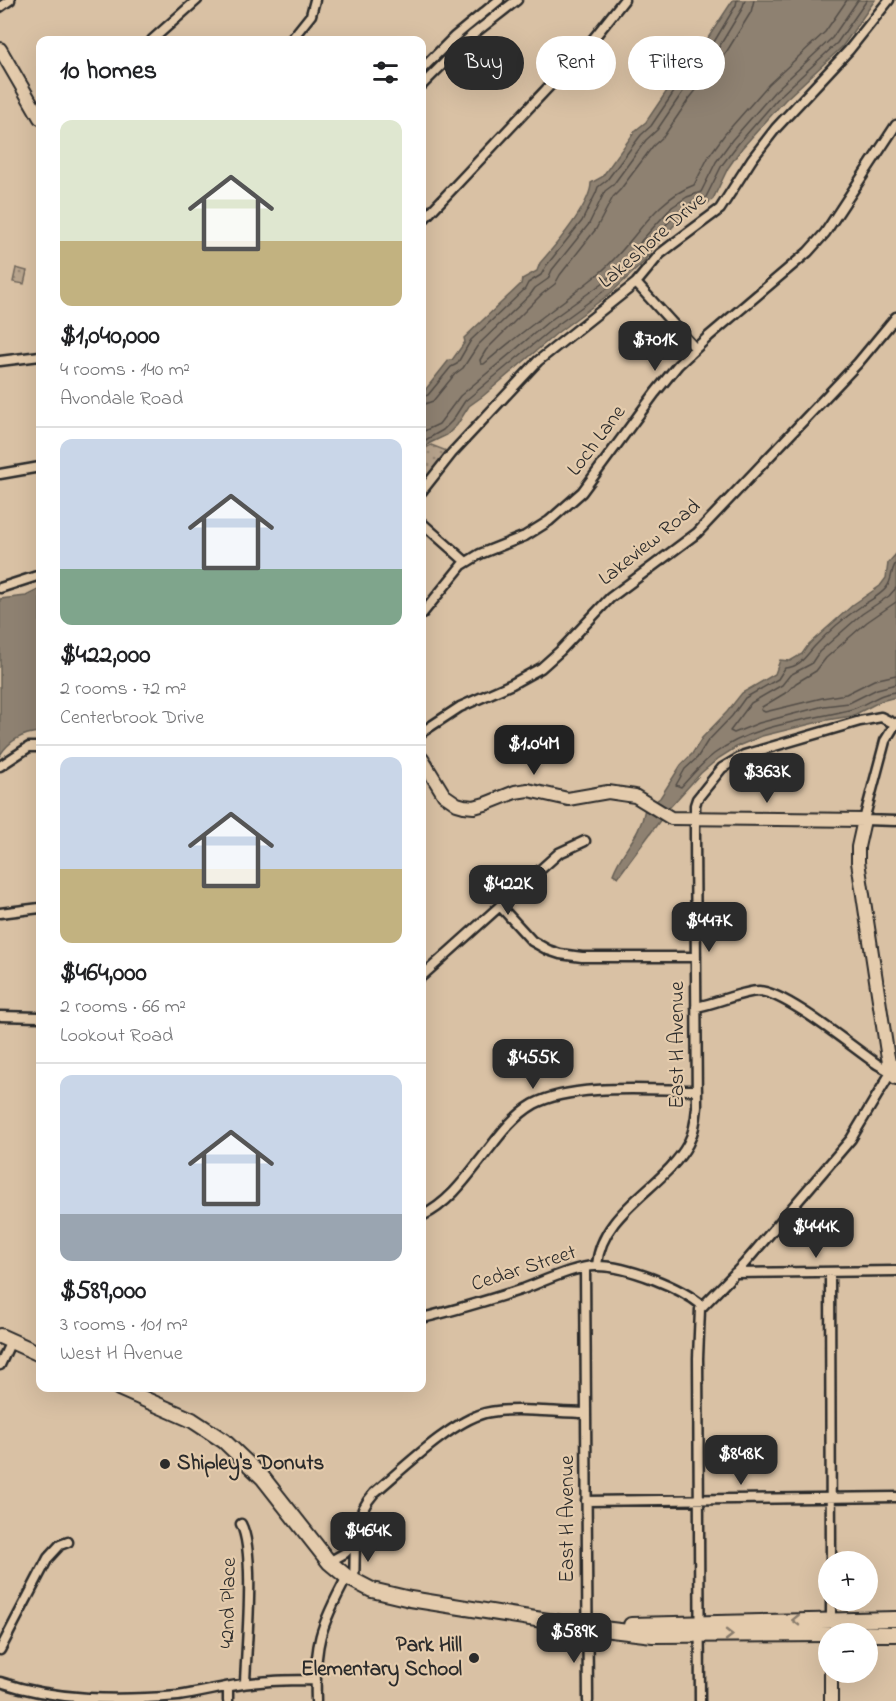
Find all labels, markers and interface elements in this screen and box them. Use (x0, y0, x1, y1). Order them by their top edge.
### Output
chip: Buy (444, 36, 524, 90)
chip: Rent (536, 36, 616, 90)
chip: Filters (628, 36, 725, 90)
text: 10 homes (60, 53, 157, 91)
icon: filters (369, 56, 402, 89)
icon: home (177, 159, 285, 267)
street label: Lakeshore Drive (592, 185, 714, 296)
text: $1,040,000 (60, 318, 160, 356)
pin: $701K (613, 321, 697, 372)
text: $701K (632, 326, 678, 355)
text: 4 rooms · 140 m² (60, 356, 190, 385)
text: Avondale Road (60, 385, 183, 414)
street label: Loch Lane (560, 399, 634, 483)
icon: home (177, 478, 285, 586)
street label: Lakeview Road (592, 492, 708, 594)
text: $422,000 (60, 637, 150, 675)
text: 2 rooms · 72 m² (60, 675, 187, 704)
text: Centerbrook Drive (60, 704, 204, 733)
pin: $1.04M (485, 725, 583, 776)
text: $1.04M (508, 730, 560, 759)
pin: $363K (725, 753, 809, 804)
text: $363K (743, 758, 791, 787)
icon: home (177, 796, 285, 904)
pin: $422K (466, 865, 550, 916)
text: $422K (483, 870, 533, 899)
pin: $447K (667, 902, 751, 953)
text: $447K (686, 907, 732, 936)
text: $464,000 (60, 955, 147, 993)
street label: East H Avenue (663, 981, 693, 1109)
text: 2 rooms · 66 m² (60, 993, 186, 1022)
text: Lookout Road (60, 1022, 173, 1051)
pin: $455K (491, 1039, 575, 1090)
text: $455K (507, 1044, 559, 1073)
icon: home (177, 1114, 285, 1222)
pin: $444K (774, 1208, 858, 1259)
text: $444K (793, 1213, 839, 1242)
street label: Cedar Street (468, 1238, 580, 1300)
text: $589,000 (60, 1273, 146, 1311)
text: 3 rooms · 101 m² (60, 1311, 188, 1340)
text: West H Avenue (60, 1340, 183, 1369)
pin: $848K (699, 1435, 783, 1486)
text: $848K (718, 1440, 764, 1469)
place label: Shipley's Donuts (177, 1449, 324, 1481)
street label: East H Avenue (553, 1455, 583, 1583)
marker: Shipley's Donuts (158, 1457, 172, 1471)
pin: $464K (326, 1512, 410, 1563)
text: $464K (344, 1517, 392, 1546)
map controls (818, 1551, 878, 1683)
button: + (818, 1551, 878, 1611)
street label: 42nd Place (213, 1557, 245, 1649)
pin: $589K (532, 1613, 616, 1664)
one-way arrow (791, 1614, 800, 1626)
text: $589K (551, 1618, 597, 1647)
button: − (818, 1623, 878, 1683)
one-way arrow (724, 1629, 733, 1641)
place label: Park Hill Elementary School (301, 1631, 462, 1687)
marker: Park Hill Elementary School (467, 1651, 481, 1665)

